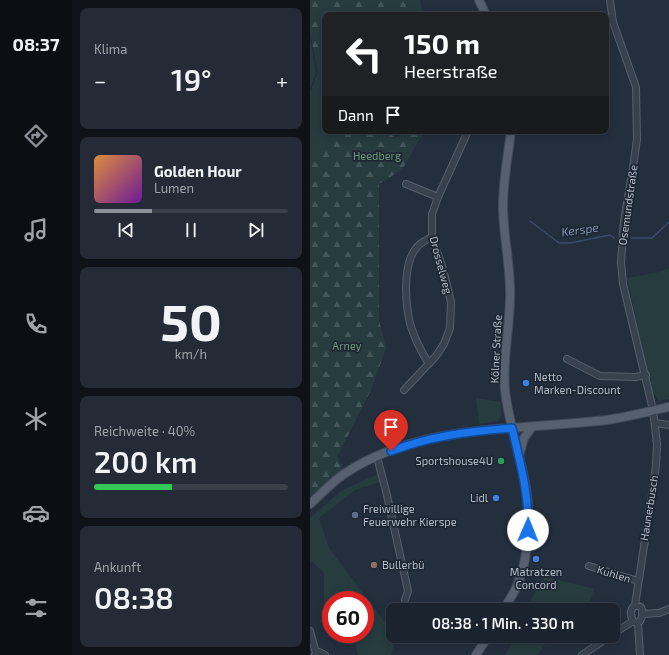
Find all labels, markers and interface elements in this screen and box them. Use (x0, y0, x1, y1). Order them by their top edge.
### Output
text: 150 m (404, 26, 480, 60)
icon: left (338, 28, 390, 80)
text: 08:37 (13, 33, 59, 55)
text: Klima (94, 41, 127, 57)
text: Heerstraße (404, 60, 498, 82)
text: 19° (171, 61, 212, 97)
text: − (94, 67, 107, 93)
text: + (276, 67, 288, 93)
icon: arrive (382, 104, 404, 126)
text: Dann (338, 106, 374, 124)
icon: directions (22, 122, 50, 150)
park label: Heedberg (353, 149, 401, 162)
text: Golden Hour (154, 162, 242, 180)
street label: Osemundstraße (615, 164, 640, 246)
text: Lumen (154, 180, 194, 196)
icon: music (22, 216, 50, 244)
icon: previous (115, 219, 137, 241)
icon: pause (180, 219, 202, 241)
icon: next (245, 219, 267, 241)
water label: Kerspe (560, 219, 600, 239)
street label: Drosselweg (428, 235, 455, 295)
text: 50 (160, 289, 222, 351)
icon: phone (22, 310, 50, 338)
street label: Kölner Straße (487, 314, 504, 384)
park label: Arney (332, 339, 362, 352)
text: km/h (175, 346, 207, 362)
place label: Netto Marken-Discount (534, 370, 621, 396)
marker: Netto Marken-Discount (521, 378, 531, 388)
icon: climate (22, 405, 50, 433)
pin (374, 410, 408, 451)
icon: arrive (380, 416, 402, 438)
text: Reichweite · 40% (94, 423, 195, 439)
text: 200 km (94, 443, 197, 479)
place label: Sportshouse4U (416, 454, 493, 467)
marker: Sportshouse4U (496, 456, 506, 466)
street label: Haunerbusch (637, 474, 660, 542)
place label: Lidl (470, 491, 489, 504)
marker: Lidl (491, 493, 501, 503)
icon: car (22, 499, 50, 527)
place label: Freiwillige Feuerwehr Kierspe (363, 502, 457, 528)
position arrow (507, 509, 549, 551)
marker: Freiwillige Feuerwehr Kierspe (350, 510, 360, 520)
marker: Matratzen Concord (531, 554, 541, 564)
place label: Bullerbü (382, 558, 424, 571)
text: Ankunft (94, 559, 141, 575)
marker: Bullerbü (369, 560, 379, 570)
street label: Kuhlen (596, 562, 633, 585)
place label: Matratzen Concord (510, 565, 562, 591)
text: 08:38 (94, 579, 174, 615)
speed limit sign: 60 (322, 591, 374, 643)
icon: filters (22, 594, 50, 622)
text: 08:38 · 1 Min. · 330 m (432, 614, 574, 632)

